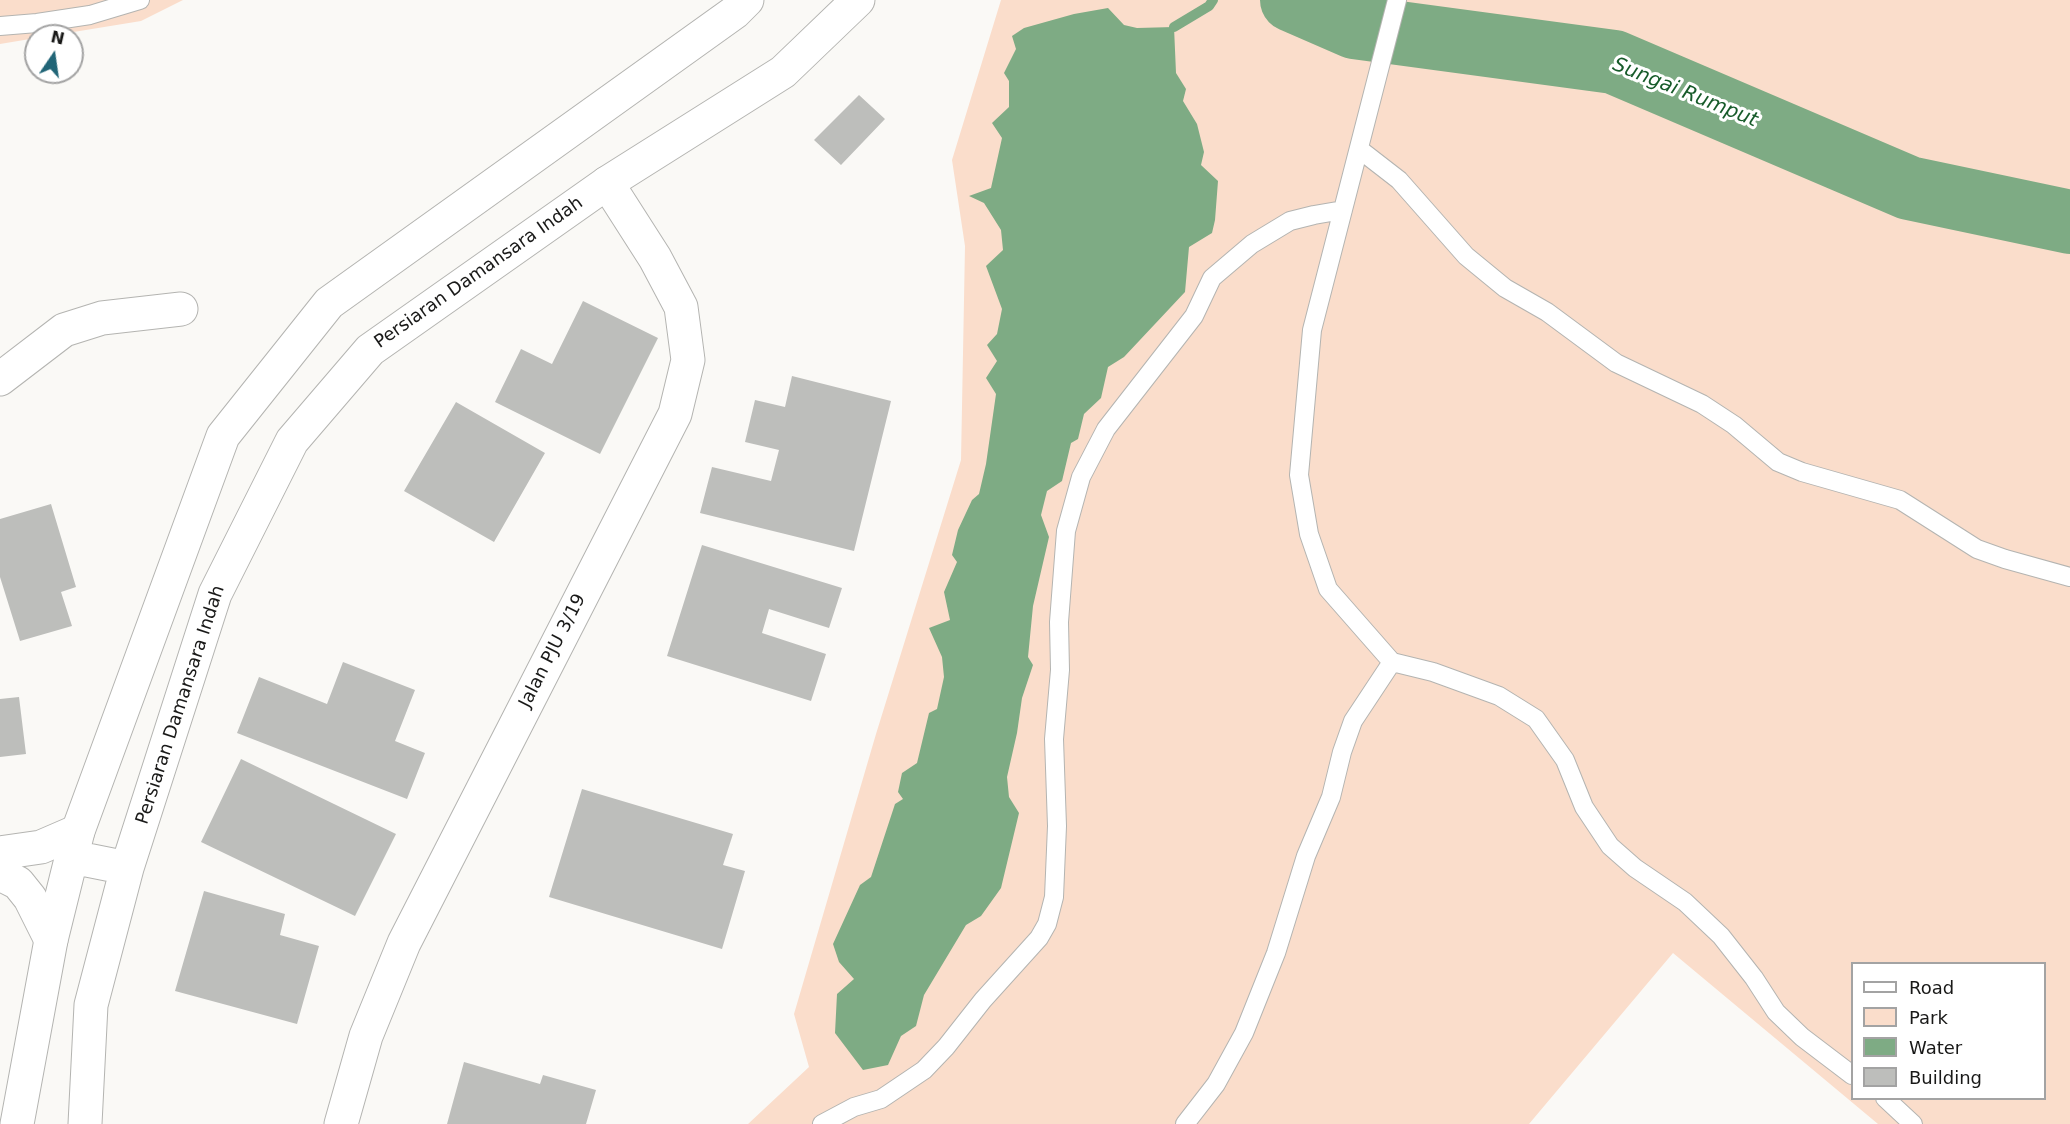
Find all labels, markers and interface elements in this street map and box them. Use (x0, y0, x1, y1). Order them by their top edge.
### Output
north arrow (24, 24, 84, 84)
text: N (49, 27, 66, 49)
water label: Sungai Rumput (1609, 53, 1761, 133)
street label: Persiaran Damansara Indah (371, 193, 587, 353)
street label: Persiaran Damansara Indah (132, 583, 230, 827)
street label: Jalan PJU 3/19 (515, 590, 591, 712)
legend (1851, 962, 2046, 1100)
text: Road (1909, 977, 1954, 998)
text: Park (1909, 1007, 1948, 1028)
text: Water (1909, 1037, 1962, 1058)
text: Building (1909, 1067, 1982, 1088)

